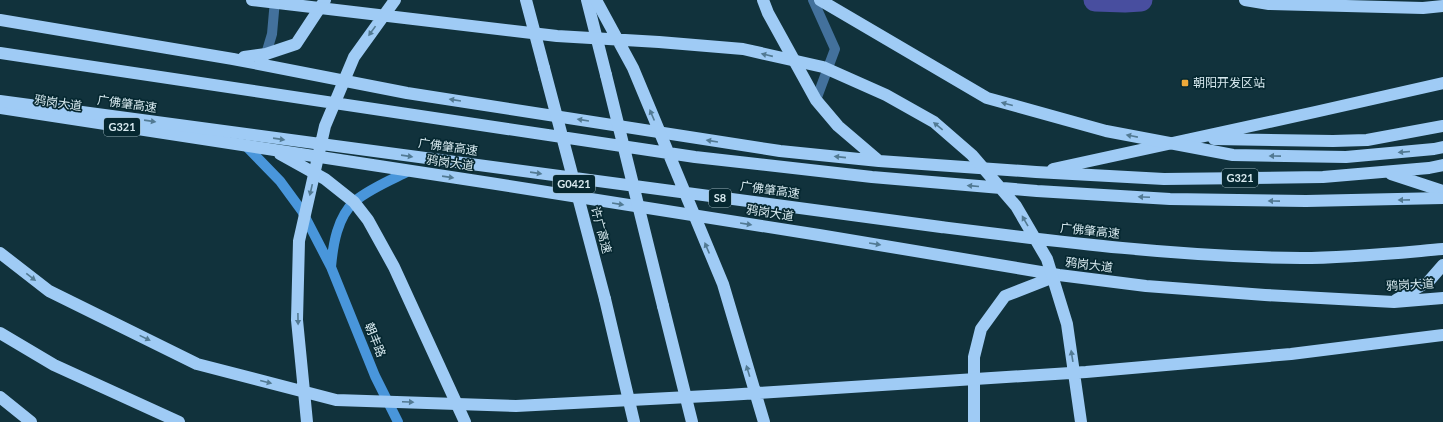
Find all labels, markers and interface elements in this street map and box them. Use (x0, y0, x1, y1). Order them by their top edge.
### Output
one-way arrow (368, 26, 376, 37)
one-way arrow (761, 51, 773, 57)
place label: 朝阳开发区站 (1193, 75, 1265, 90)
marker: 朝阳开发区站 (1180, 78, 1190, 88)
street label: 鸦岗大道 (33, 92, 83, 113)
street label: 广佛肇高速 (96, 92, 158, 115)
one-way arrow (449, 97, 461, 103)
one-way arrow (1000, 101, 1012, 107)
one-way arrow (649, 109, 656, 121)
one-way arrow (577, 117, 589, 123)
road number: G321 (104, 118, 140, 136)
one-way arrow (144, 118, 156, 124)
one-way arrow (932, 121, 943, 130)
one-way arrow (1126, 133, 1139, 139)
one-way arrow (272, 135, 285, 142)
street label: 广佛肇高速 (417, 135, 479, 158)
one-way arrow (706, 138, 718, 144)
one-way arrow (1398, 148, 1410, 155)
street label: 鸦岗大道 (425, 152, 475, 173)
one-way arrow (401, 153, 413, 159)
one-way arrow (1268, 153, 1281, 159)
one-way arrow (834, 154, 846, 161)
road number: G321 (1222, 169, 1258, 187)
one-way arrow (530, 170, 542, 176)
one-way arrow (442, 174, 454, 180)
road number: G0421 (553, 175, 595, 193)
street label: 广佛肇高速 (739, 178, 801, 201)
one-way arrow (967, 182, 979, 189)
one-way arrow (307, 184, 313, 196)
road number: S8 (709, 189, 731, 207)
one-way arrow (1138, 194, 1150, 201)
one-way arrow (1398, 196, 1410, 203)
one-way arrow (1267, 198, 1280, 204)
one-way arrow (612, 201, 624, 207)
street label: 鸦岗大道 (745, 201, 795, 224)
street label: 许广高速 (588, 205, 615, 255)
one-way arrow (1021, 215, 1028, 227)
street label: 广佛肇高速 (1059, 220, 1121, 241)
one-way arrow (740, 221, 752, 227)
one-way arrow (704, 242, 711, 254)
one-way arrow (869, 242, 881, 248)
street label: 鸦岗大道 (1064, 254, 1114, 275)
one-way arrow (25, 272, 36, 281)
street label: 鸦岗大道 (1386, 276, 1434, 293)
one-way arrow (295, 313, 301, 326)
street label: 朝丰路 (362, 320, 389, 359)
one-way arrow (139, 335, 150, 342)
one-way arrow (1069, 350, 1075, 362)
one-way arrow (745, 365, 751, 377)
one-way arrow (261, 379, 273, 385)
one-way arrow (402, 399, 415, 405)

